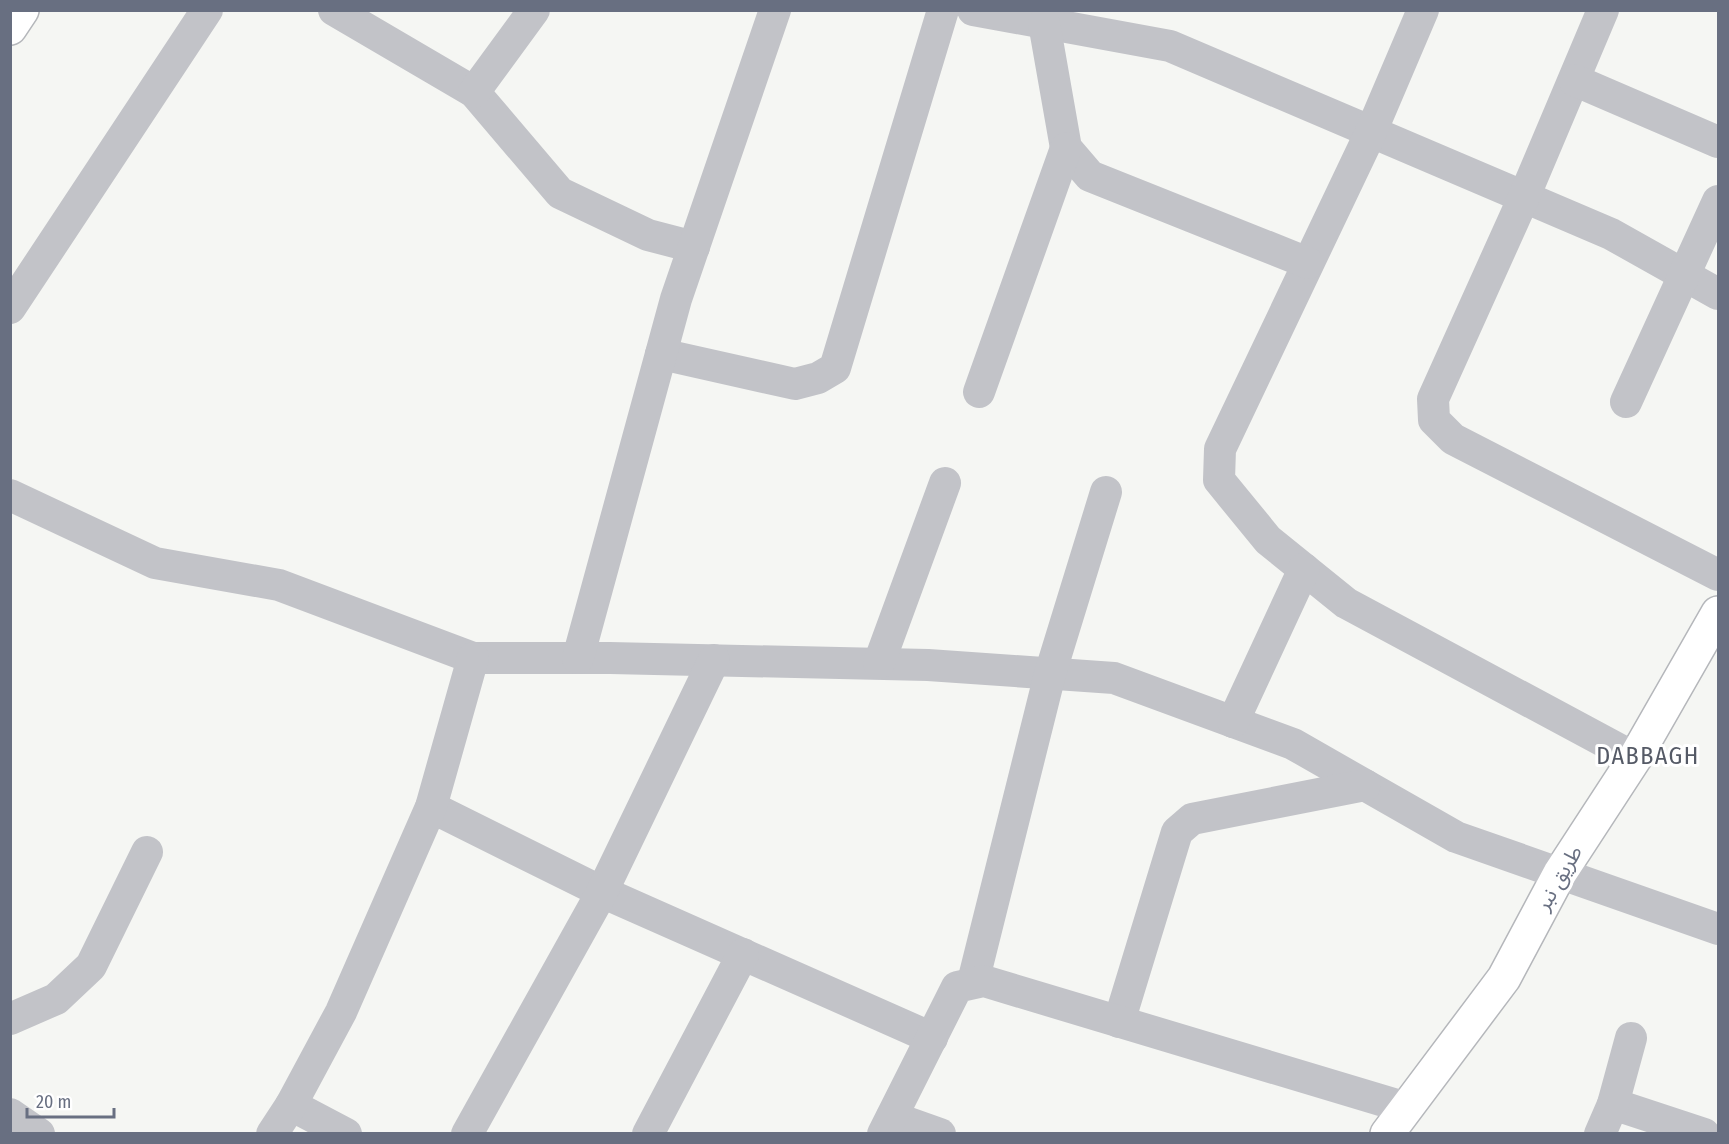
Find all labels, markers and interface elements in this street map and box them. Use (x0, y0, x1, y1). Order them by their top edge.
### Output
district label: DABBAGH (1596, 742, 1700, 770)
street label: طريق نبر (1529, 841, 1588, 916)
scale bar (27, 1081, 114, 1119)
text: 20 m (36, 1091, 71, 1113)

